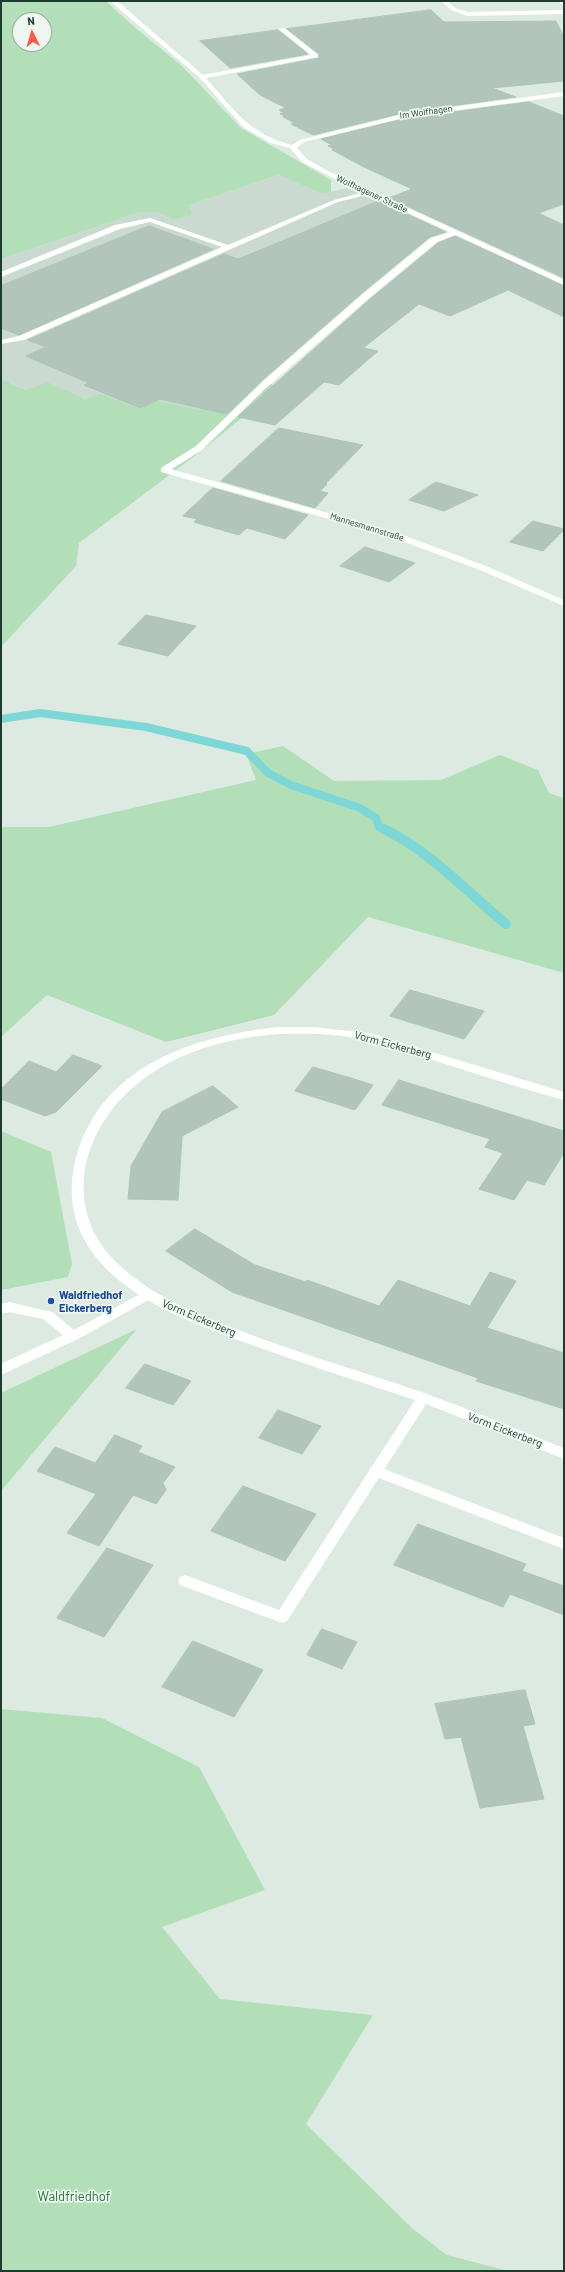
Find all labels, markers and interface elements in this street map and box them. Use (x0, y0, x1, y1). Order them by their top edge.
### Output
north arrow (12, 12, 52, 52)
text: N (27, 14, 35, 27)
street label: Im Wolfhagen (399, 103, 453, 121)
street label: Wolfhagener Straße (335, 173, 409, 215)
street label: Mannesmannstraße (329, 511, 405, 543)
street label: Vorm Eickerberg (353, 1028, 433, 1062)
place label: Waldfriedhof Eickerberg (59, 1288, 122, 1314)
marker: Waldfriedhof Eickerberg (46, 1296, 56, 1306)
street label: Vorm Eickerberg (160, 1296, 238, 1340)
street label: Vorm Eickerberg (466, 1410, 544, 1450)
park label: Waldfriedhof (38, 2189, 110, 2205)

